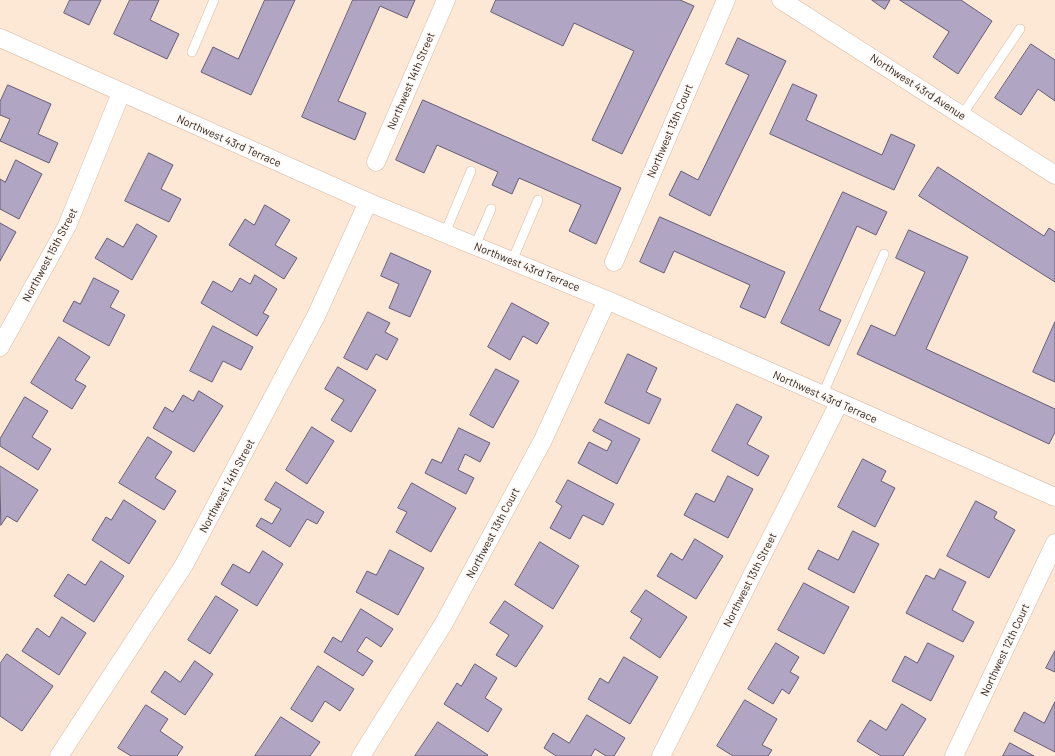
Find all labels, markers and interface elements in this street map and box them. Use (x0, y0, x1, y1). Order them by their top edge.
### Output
street label: Northwest 14th Street (385, 30, 437, 132)
street label: Northwest 43rd Avenue (868, 51, 968, 123)
street label: Northwest 13th Court (644, 82, 696, 180)
street label: Northwest 43rd Terrace (175, 112, 283, 170)
street label: Northwest 15th Street (20, 206, 80, 304)
street label: Northwest 43rd Terrace (472, 240, 582, 294)
street label: Northwest 43rd Terrace (771, 368, 879, 426)
street label: Northwest 14th Street (197, 437, 257, 535)
street label: Northwest 13th Court (464, 485, 522, 581)
street label: Northwest 13th Street (720, 531, 780, 629)
street label: Northwest 12th Court (978, 601, 1032, 699)

